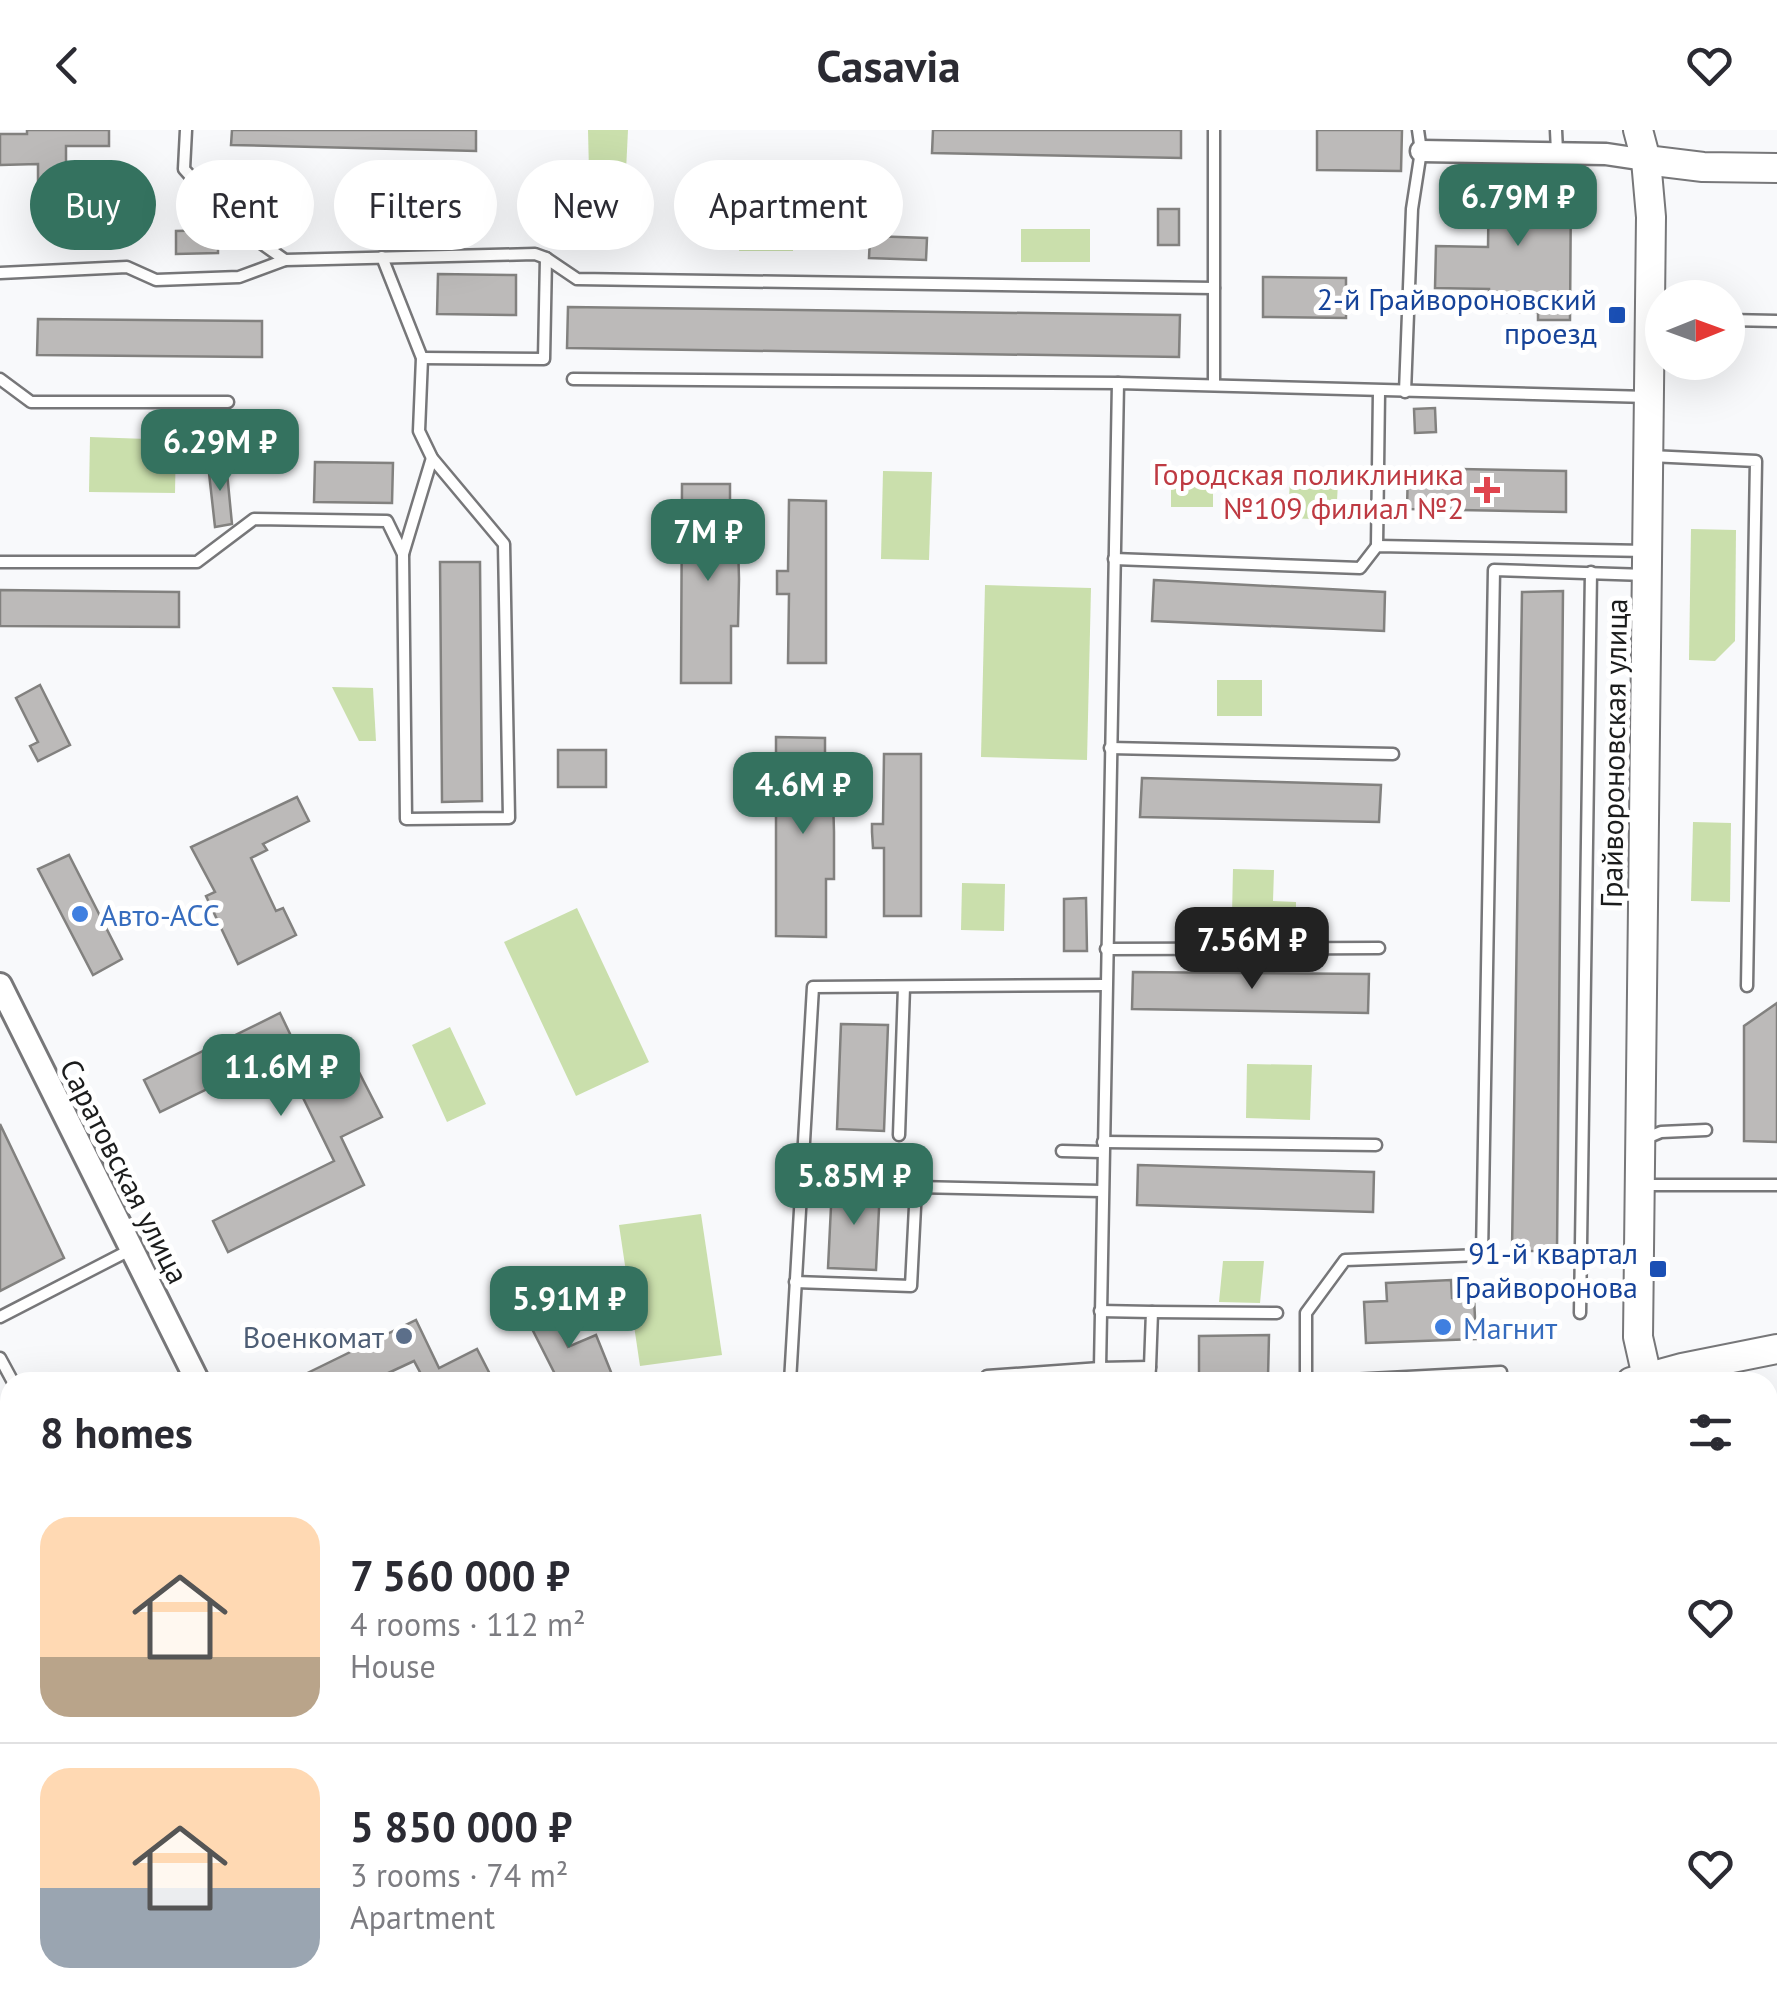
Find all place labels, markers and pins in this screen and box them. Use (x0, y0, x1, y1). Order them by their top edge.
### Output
pin: 6.79M ₽ (1426, 164, 1610, 249)
place label: 2-й Грайвороновский проезд (1317, 279, 1597, 352)
marker: 2-й Грайвороновский проезд (1606, 304, 1628, 326)
pin: 6.29M ₽ (128, 409, 312, 494)
place label: Городская поликлиника №109 филиал №2 (1153, 454, 1464, 527)
marker: Городская поликлиника №109 филиал №2 (1474, 477, 1500, 503)
pin: 7M ₽ (649, 499, 767, 584)
pin: 4.6M ₽ (722, 752, 884, 837)
place label: Авто-АСС (100, 895, 220, 934)
marker: Авто-АСС (69, 903, 91, 925)
pin: 7.56M ₽ (1160, 907, 1344, 992)
pin: 11.6M ₽ (189, 1034, 373, 1119)
pin: 5.85M ₽ (762, 1143, 946, 1228)
place label: 91-й квартал Грайворонова (1455, 1233, 1638, 1306)
marker: 91-й квартал Грайворонова (1647, 1258, 1669, 1280)
pin: 5.91M ₽ (477, 1266, 661, 1351)
place label: Магнит (1463, 1308, 1557, 1347)
marker: Магнит (1432, 1316, 1454, 1338)
place label: Военкомат (243, 1317, 384, 1356)
marker: Военкомат (393, 1325, 415, 1347)

